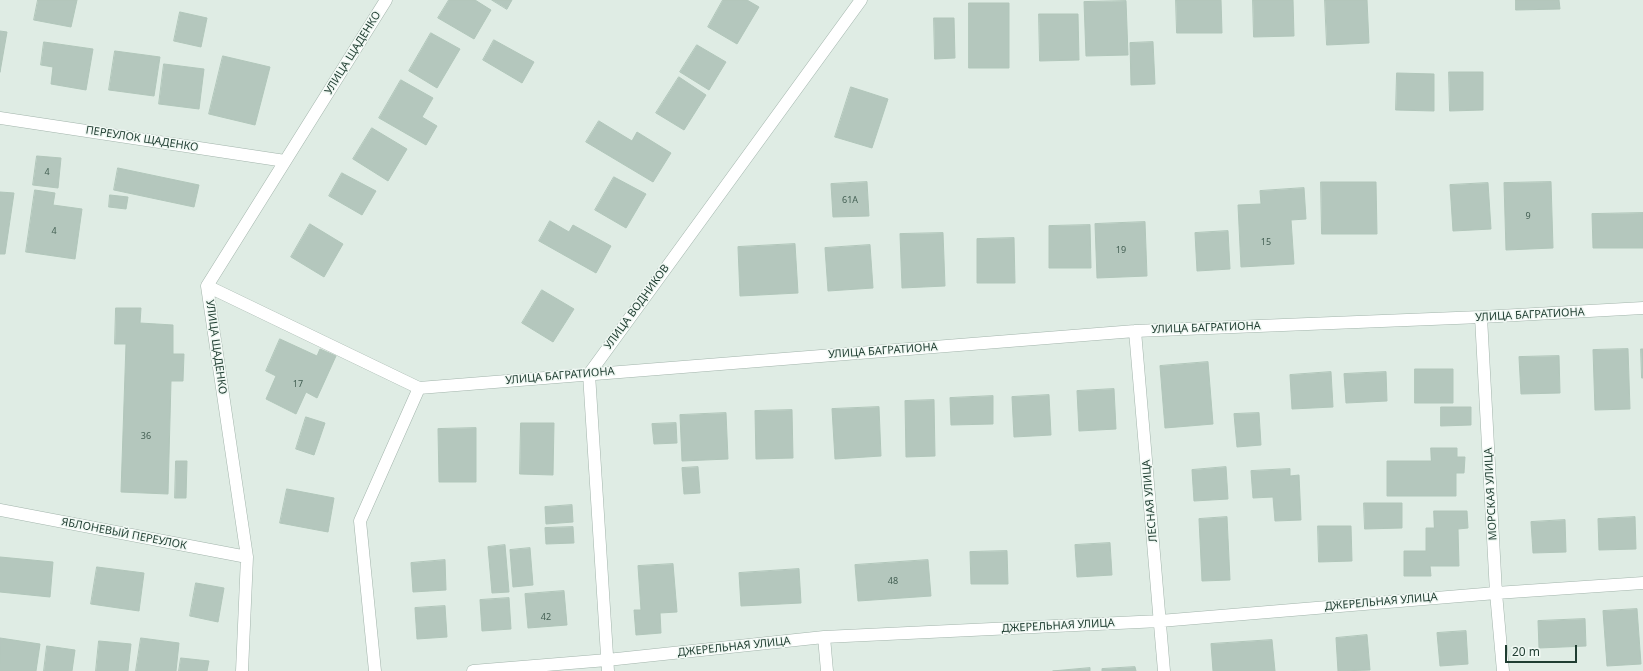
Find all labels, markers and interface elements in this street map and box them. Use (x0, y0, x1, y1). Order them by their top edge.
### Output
street label: УЛИЦА ЩАДЕНКО (322, 9, 384, 97)
street label: ПЕРЕУЛОК ЩАДЕНКО (85, 124, 199, 154)
house number: 4 (44, 167, 50, 177)
house number: 61А (842, 195, 858, 205)
house number: 9 (1525, 211, 1531, 221)
house number: 4 (51, 226, 57, 236)
house number: 15 (1261, 237, 1271, 247)
house number: 19 (1116, 245, 1126, 255)
street label: УЛИЦА ВОДНИКОВ (602, 262, 672, 352)
street label: УЛИЦА ЩАДЕНКО (203, 299, 229, 395)
street label: УЛИЦА БАГРАТИОНА (1475, 306, 1585, 324)
street label: УЛИЦА БАГРАТИОНА (1151, 319, 1261, 337)
street label: УЛИЦА БАГРАТИОНА (828, 341, 938, 361)
street label: УЛИЦА БАГРАТИОНА (505, 365, 615, 387)
house number: 17 (293, 379, 303, 389)
house number: 36 (141, 431, 151, 441)
street label: МОРСКАЯ УЛИЦА (1482, 447, 1500, 541)
street label: ЛЕСНАЯ УЛИЦА (1140, 459, 1160, 543)
street label: ЯБЛОНЕВЫЙ ПЕРЕУЛОК (60, 515, 188, 553)
house number: 48 (888, 576, 898, 586)
street label: ДЖЕРЕЛЬНАЯ УЛИЦА (1324, 590, 1438, 614)
house number: 42 (541, 612, 551, 622)
street label: ДЖЕРЕЛЬНАЯ УЛИЦА (1001, 616, 1115, 636)
street label: ДЖЕРЕЛЬНАЯ УЛИЦА (677, 635, 791, 659)
scale bar (1507, 637, 1579, 663)
text: 20 m (1512, 643, 1540, 660)

